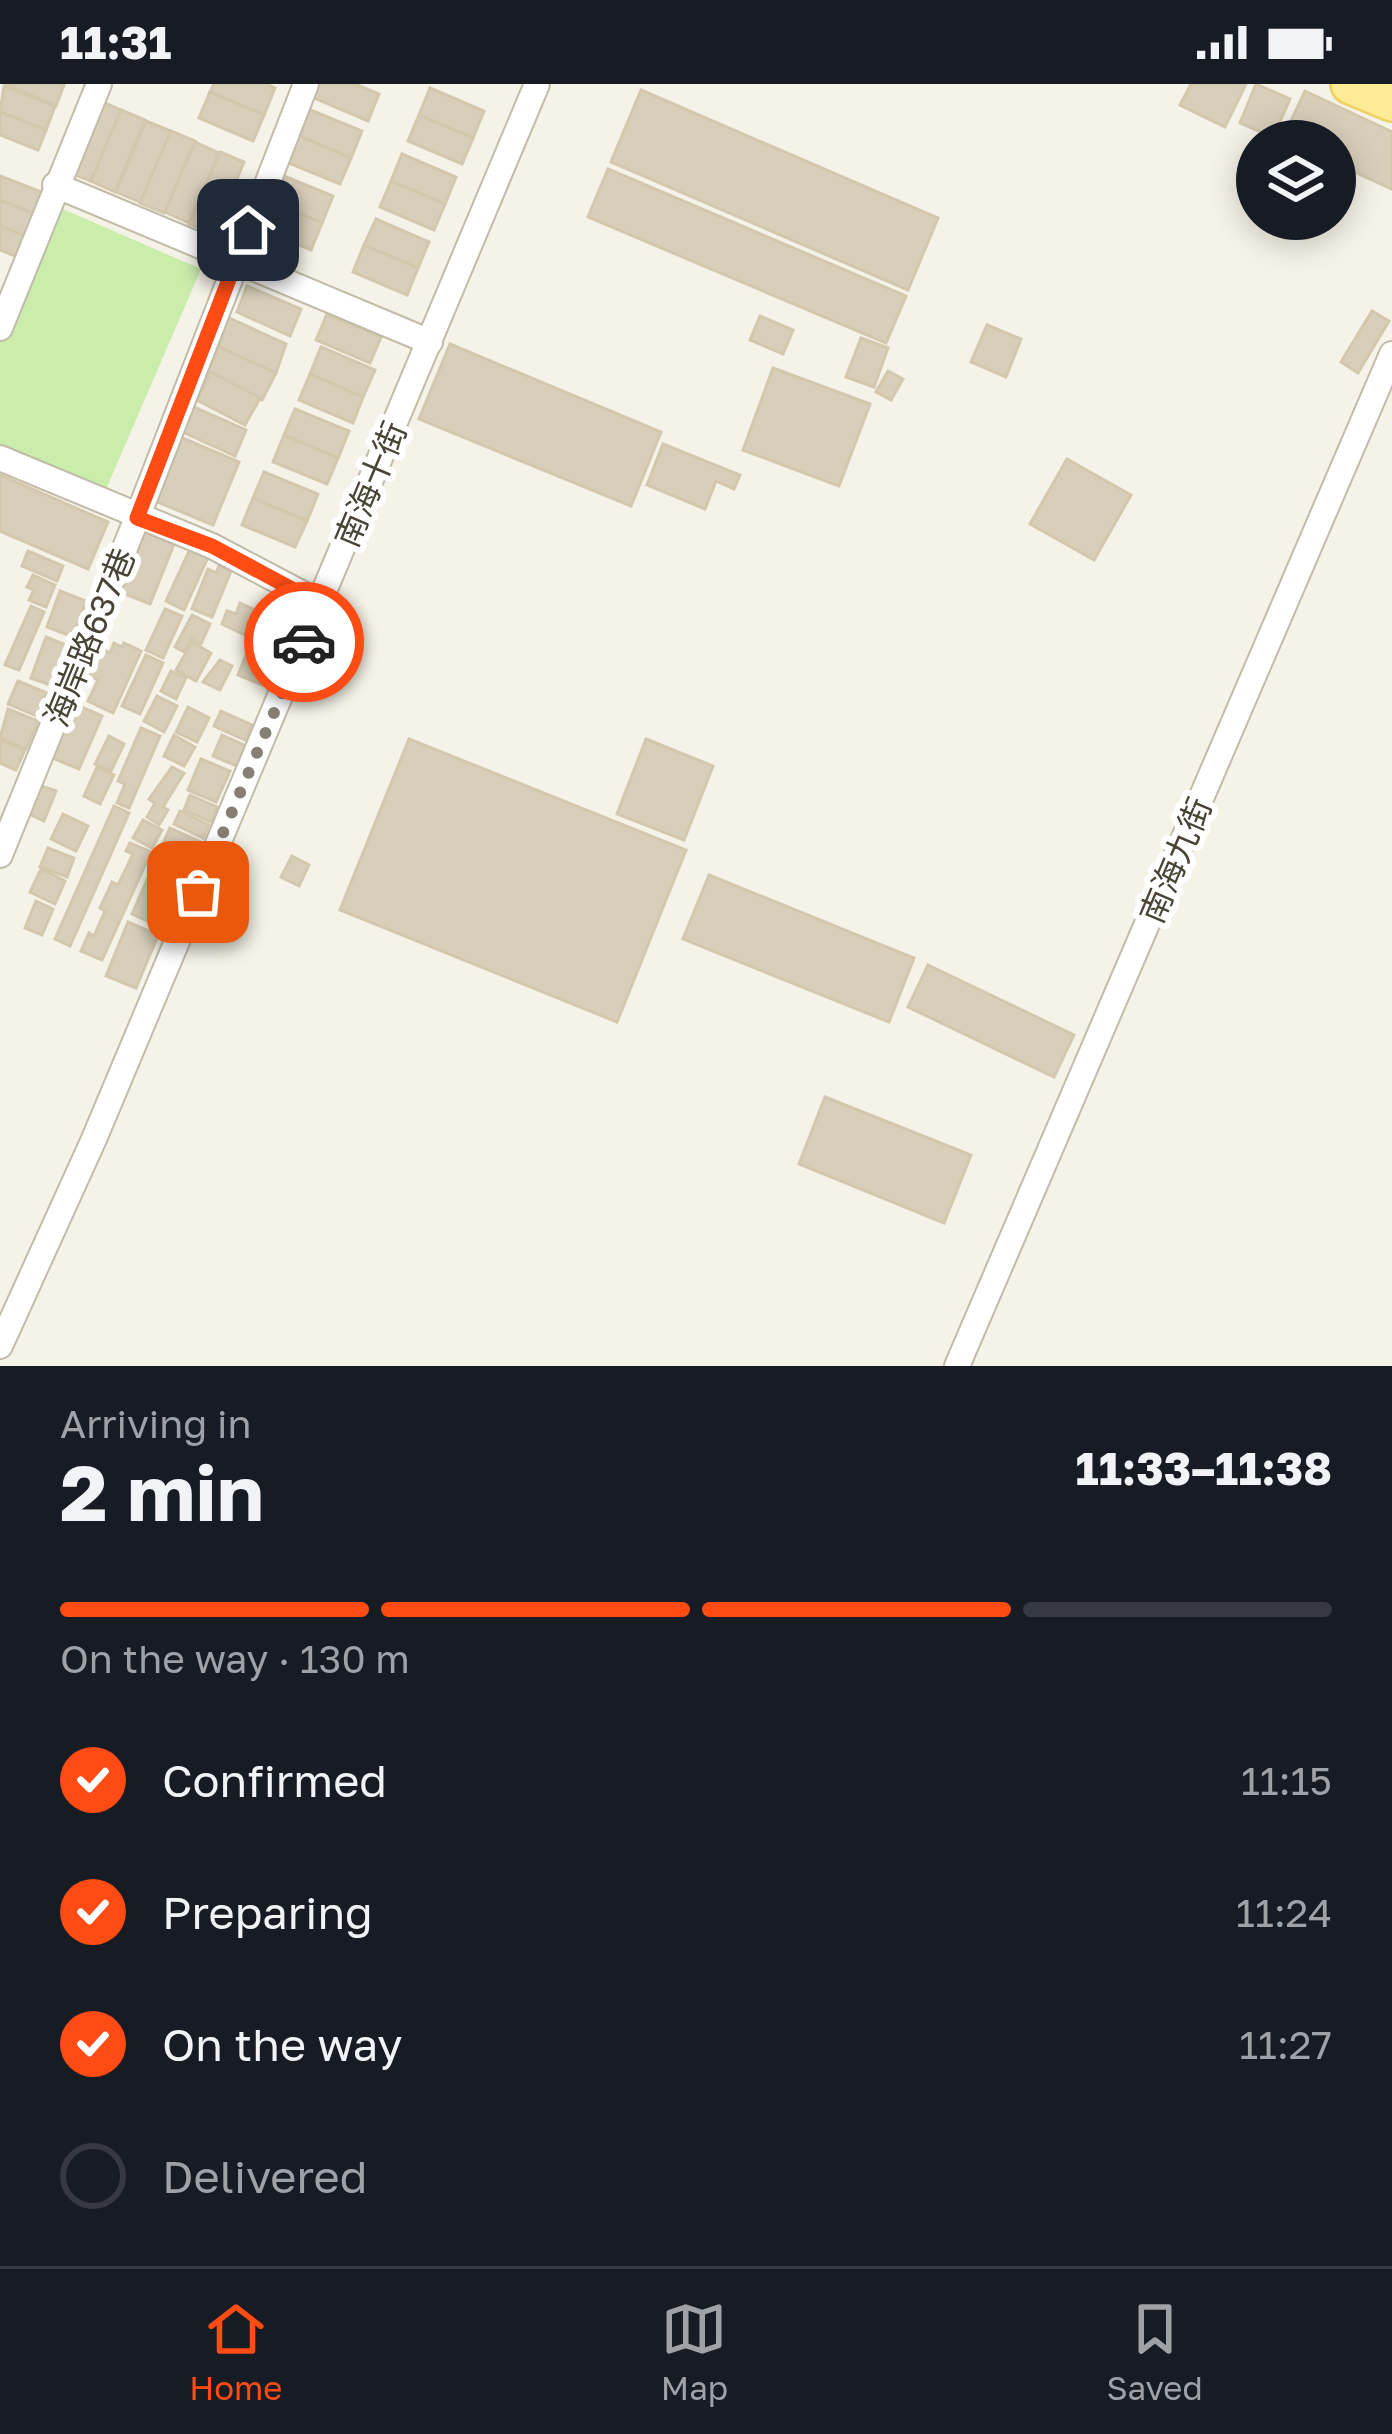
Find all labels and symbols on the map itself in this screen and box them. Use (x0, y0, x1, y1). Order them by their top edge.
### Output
pin (197, 179, 299, 281)
street label: 南海十街 (326, 416, 414, 552)
street label: 海岸路637巷 (36, 542, 142, 732)
courier (244, 582, 364, 702)
street label: 南海九街 (1131, 792, 1219, 928)
pin (147, 841, 249, 943)

